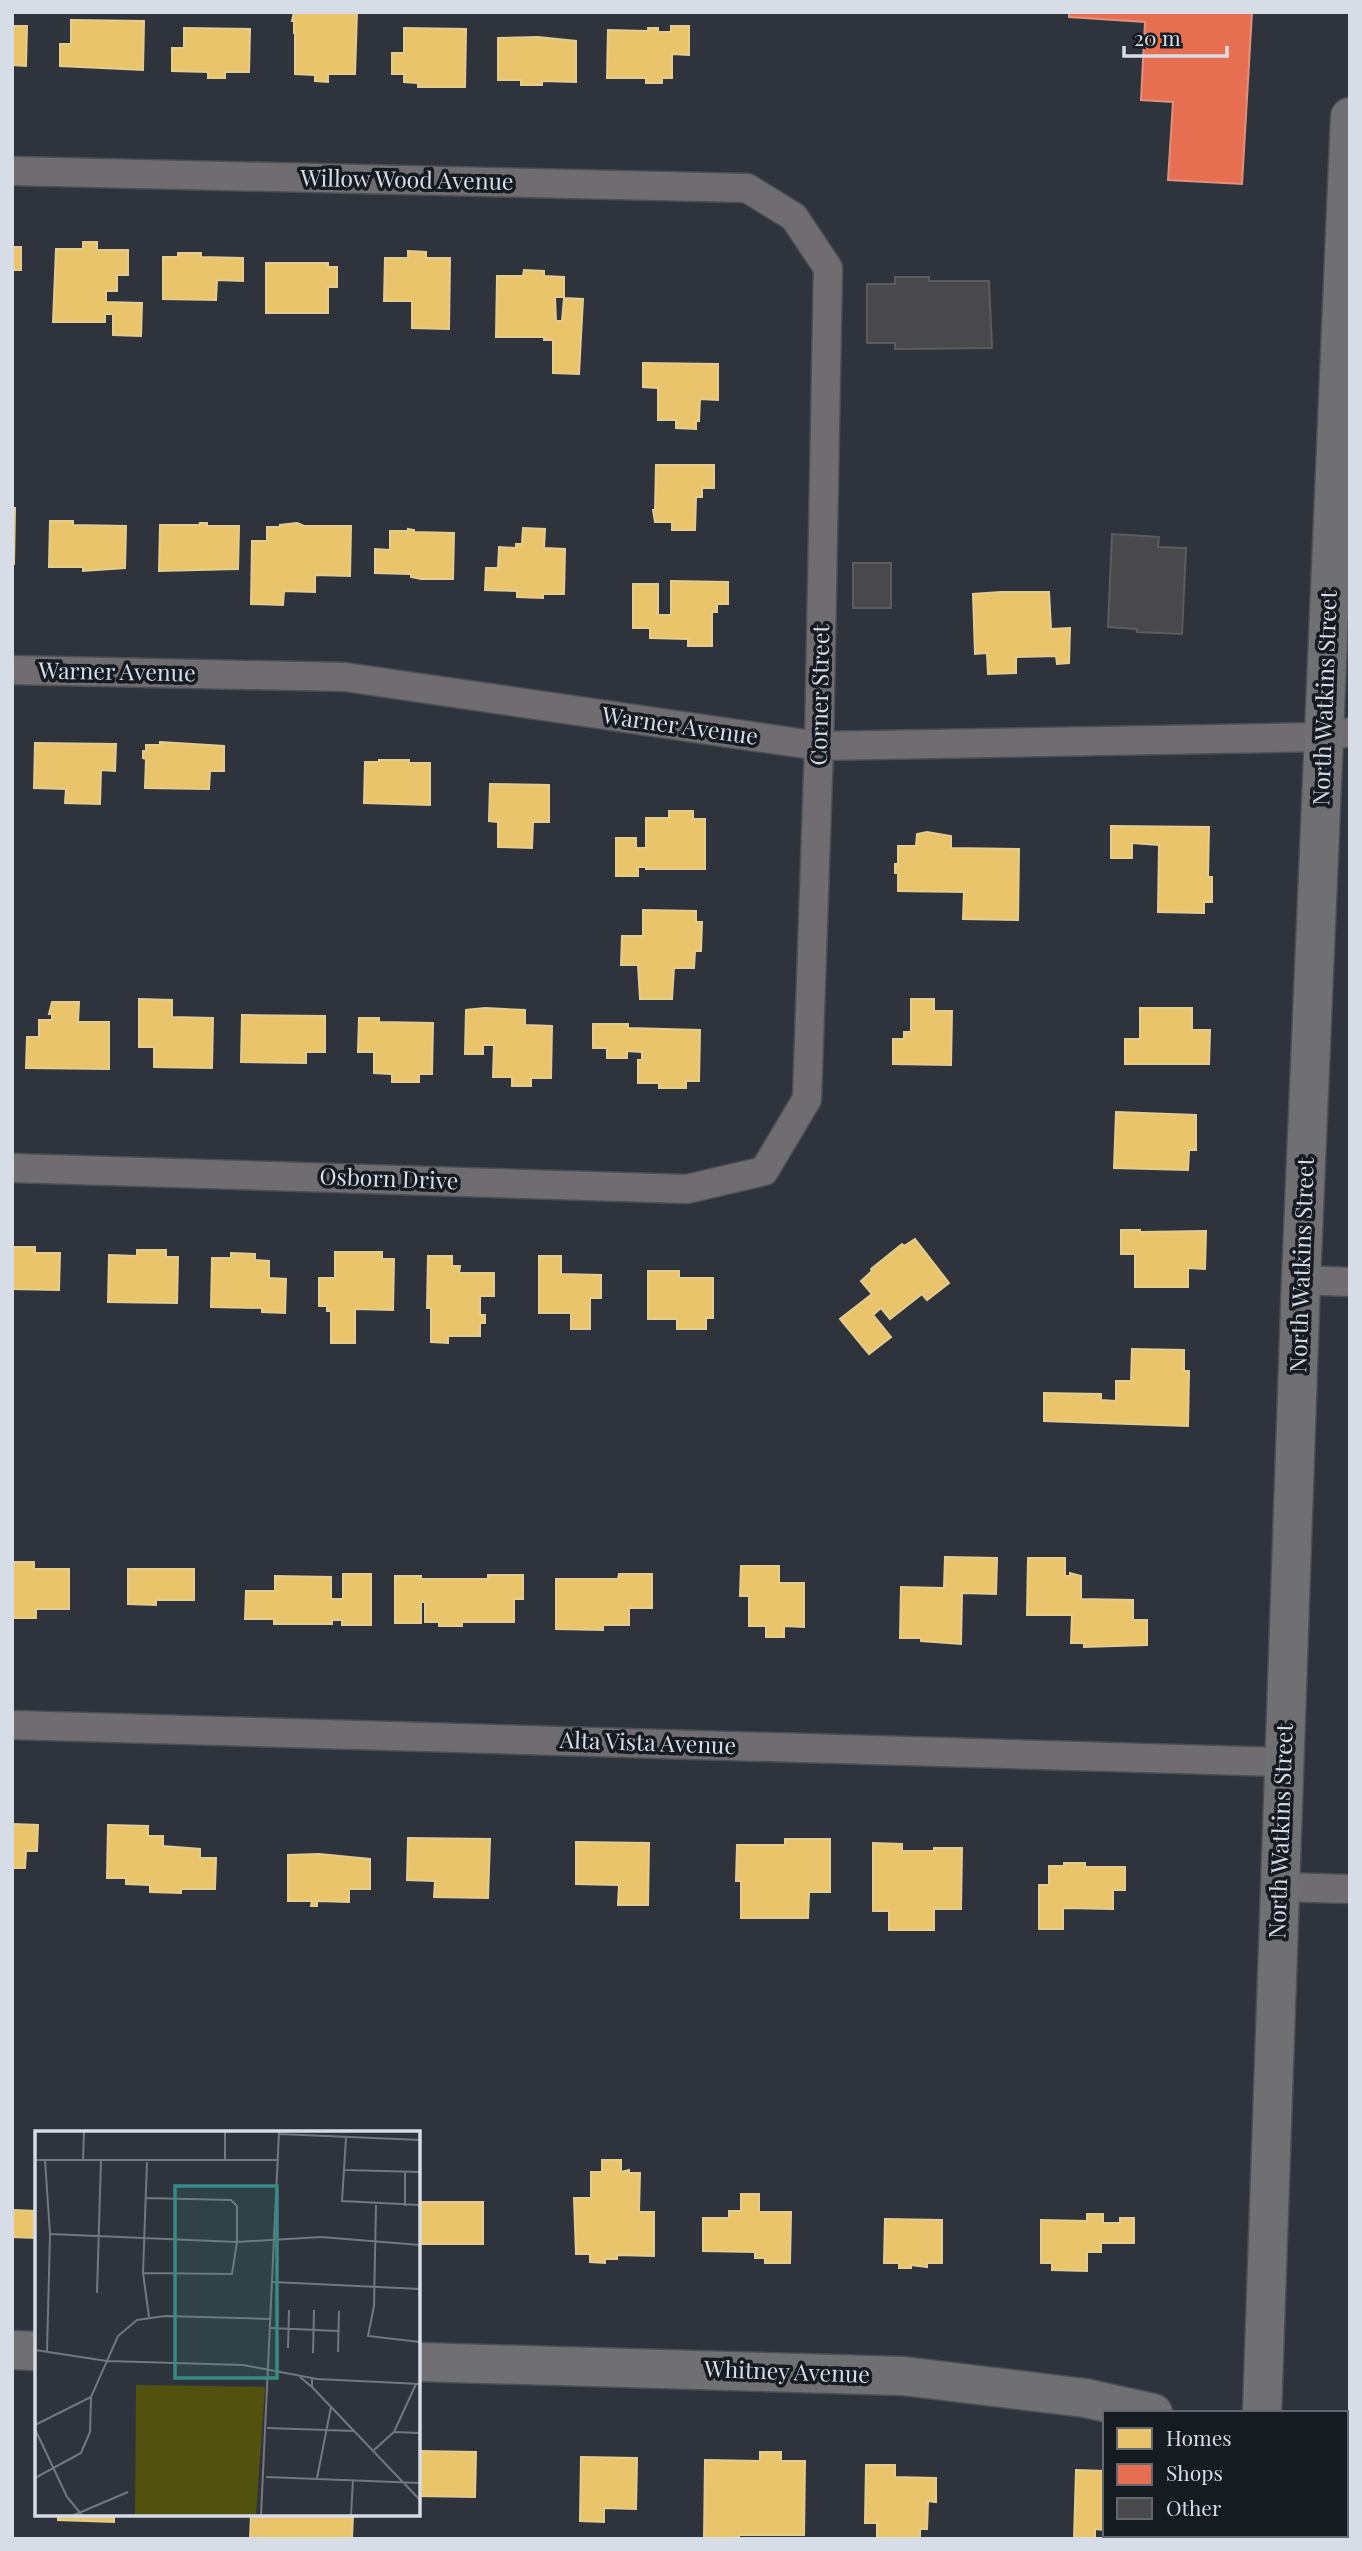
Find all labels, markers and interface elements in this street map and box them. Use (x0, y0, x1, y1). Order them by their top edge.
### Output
scale bar (1124, 14, 1227, 58)
text: 20 m (1134, 23, 1181, 51)
street label: Willow Wood Avenue (299, 161, 514, 196)
street label: North Watkins Street (1304, 589, 1343, 806)
street label: Corner Street (802, 623, 835, 766)
street label: Warner Avenue (37, 654, 196, 687)
street label: Warner Avenue (599, 698, 760, 751)
street label: North Watkins Street (1281, 1156, 1320, 1373)
street label: Osborn Drive (319, 1160, 459, 1195)
street label: North Watkins Street (1260, 1722, 1299, 1939)
street label: Alta Vista Avenue (558, 1723, 737, 1760)
inset map (35, 2131, 420, 2516)
street label: Whitney Avenue (703, 2352, 871, 2389)
legend (1103, 2411, 1348, 2537)
text: Homes (1166, 2423, 1232, 2451)
text: Shops (1166, 2458, 1223, 2486)
text: Other (1166, 2493, 1222, 2521)

